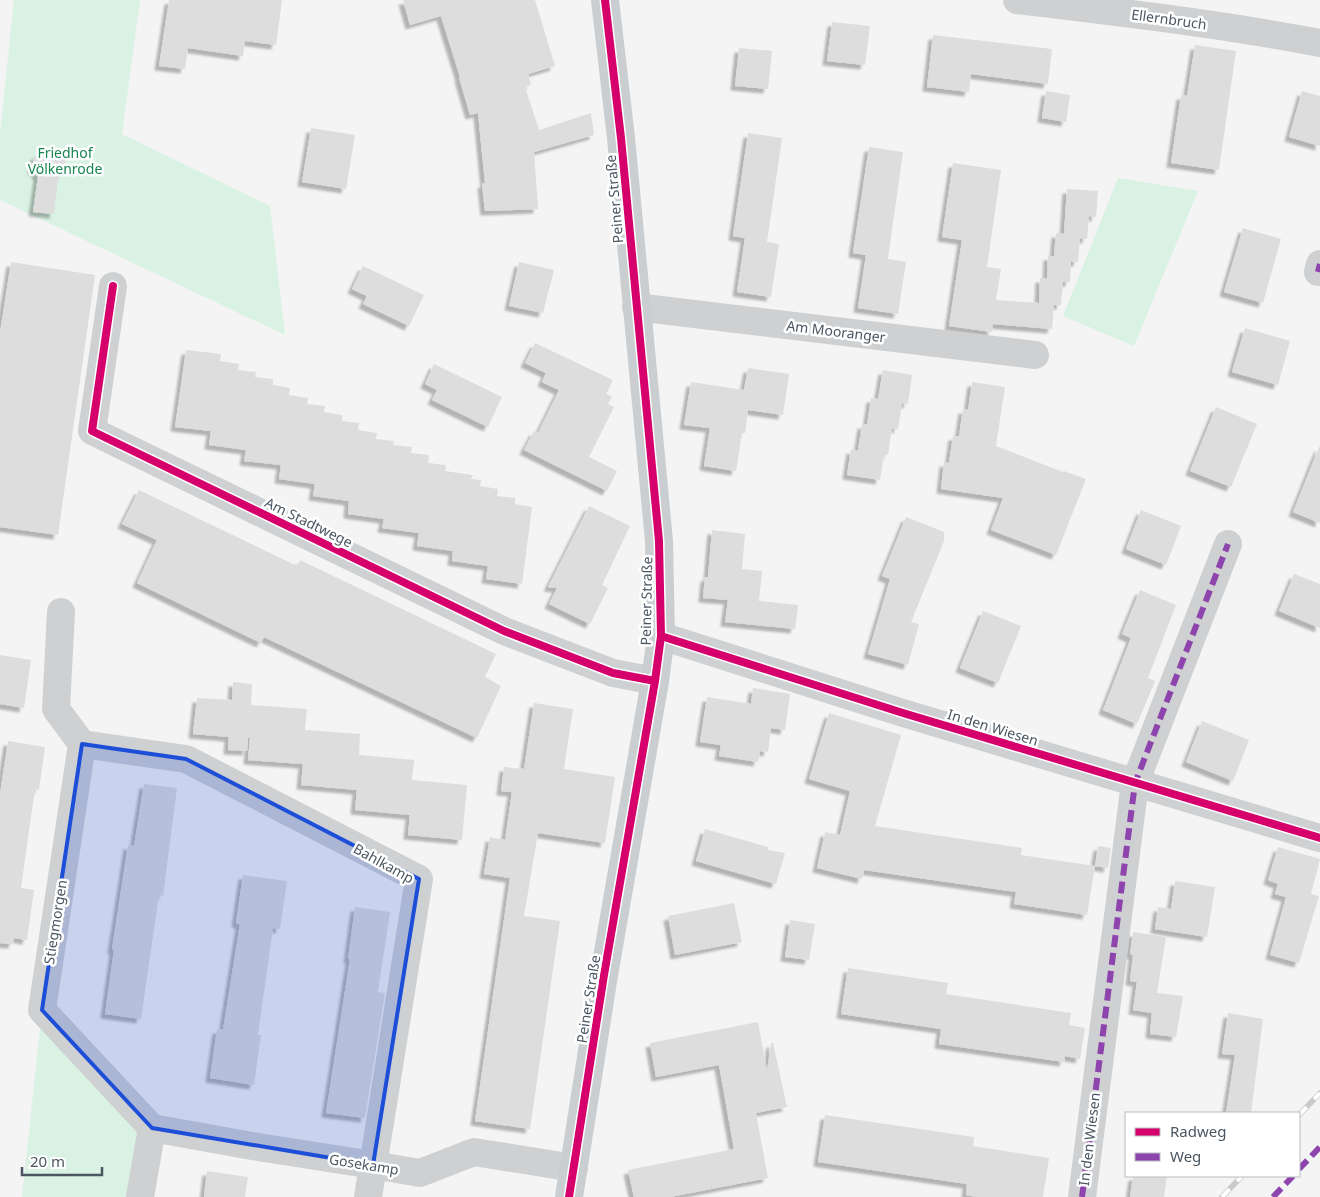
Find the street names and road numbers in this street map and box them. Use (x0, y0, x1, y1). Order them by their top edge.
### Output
street label: Ellernbruch (1130, 4, 1208, 34)
street label: Peiner Straße (601, 154, 627, 244)
street label: Am Mooranger (785, 316, 887, 347)
street label: Am Stadtwege (262, 493, 356, 551)
street label: Peiner Straße (636, 556, 656, 646)
street label: In den Wiesen (945, 704, 1041, 750)
street label: Bahlkamp (350, 839, 418, 887)
street label: Stiegmorgen (39, 878, 71, 966)
street label: Peiner Straße (572, 954, 604, 1044)
street label: In den Wiesen (1074, 1091, 1104, 1187)
street label: Gosekamp (328, 1149, 400, 1179)

